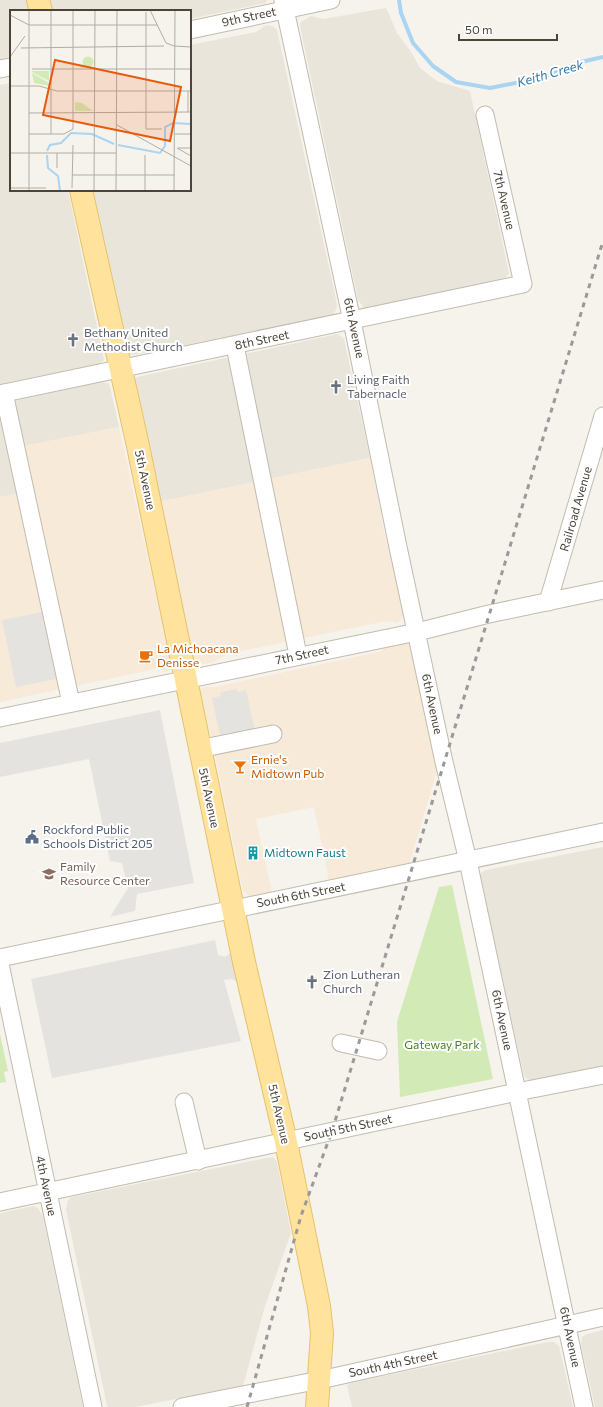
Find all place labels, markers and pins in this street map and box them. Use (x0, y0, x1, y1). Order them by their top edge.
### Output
place label: Bethany United Methodist Church (84, 325, 183, 353)
church icon: Bethany United Methodist Church (65, 332, 81, 348)
place label: Living Faith Tabernacle (347, 372, 410, 400)
church icon: Living Faith Tabernacle (328, 379, 344, 395)
place label: La Michoacana Denisse (157, 641, 239, 669)
cafe icon: La Michoacana Denisse (138, 648, 154, 664)
place label: Ernie's Midtown Pub (251, 752, 324, 780)
bar icon: Ernie's Midtown Pub (232, 759, 248, 775)
place label: Rockford Public Schools District 205 (43, 822, 153, 850)
public building icon: Rockford Public Schools District 205 (24, 829, 40, 845)
building icon: Midtown Faust (245, 845, 261, 861)
place label: Midtown Faust (264, 845, 346, 859)
place label: Family Resource Center (60, 859, 150, 887)
school or university icon: Family Resource Center (41, 866, 57, 882)
place label: Zion Lutheran Church (323, 967, 400, 995)
church icon: Zion Lutheran Church (304, 974, 320, 990)

